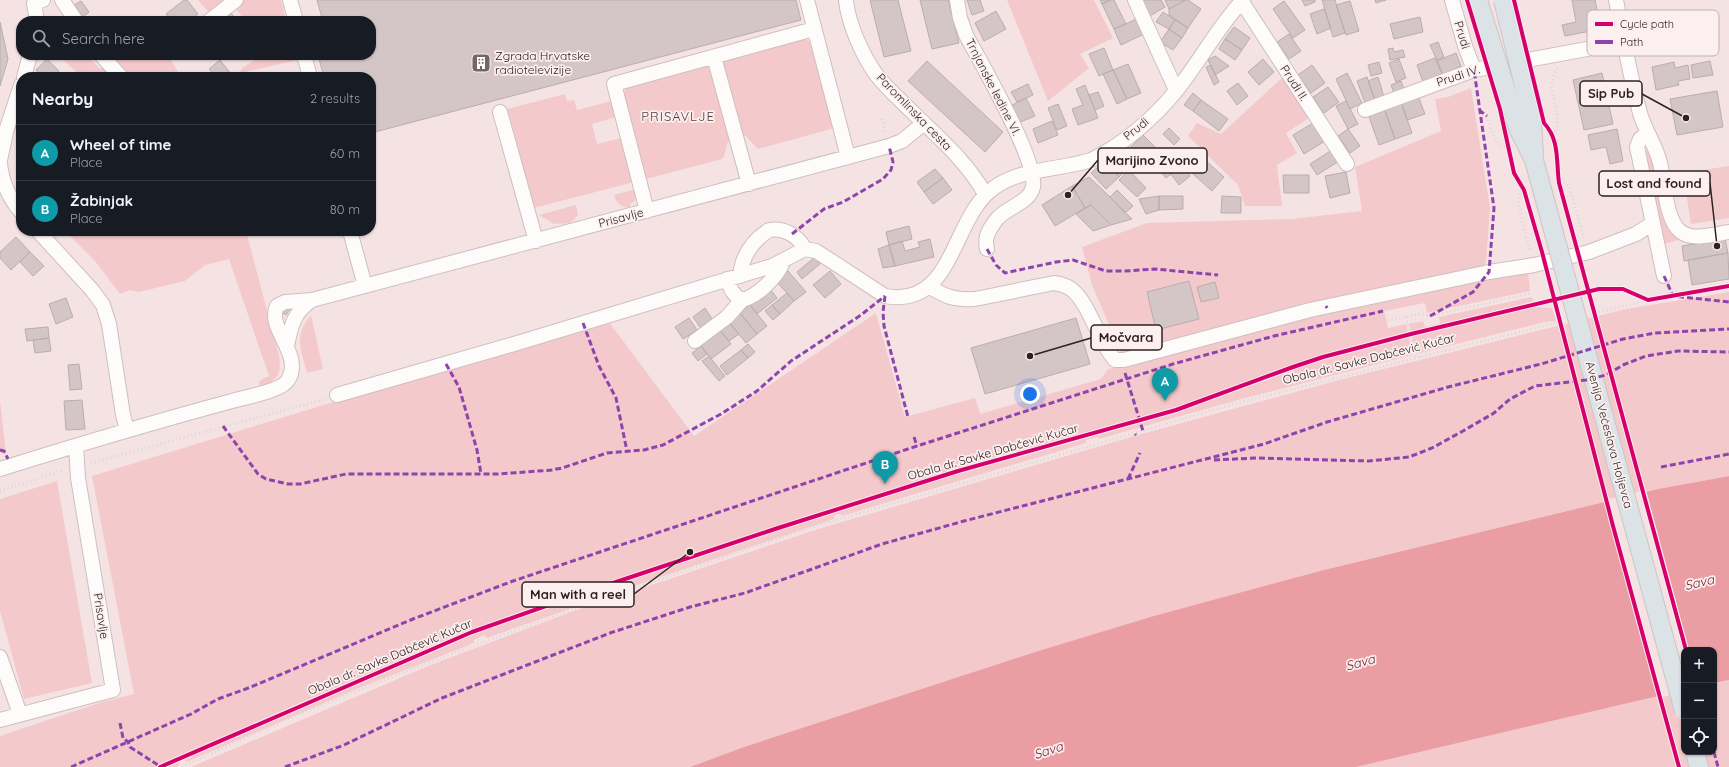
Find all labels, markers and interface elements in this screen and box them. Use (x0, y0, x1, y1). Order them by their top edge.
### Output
legend (1587, 10, 1719, 56)
search box (16, 16, 376, 60)
text: Cycle path (1620, 17, 1674, 31)
street label: Prudi (1451, 19, 1474, 51)
icon: search (30, 27, 52, 49)
text: Search here (62, 29, 145, 48)
text: Path (1620, 35, 1643, 49)
street label: Trnjanske ledine VI. (963, 36, 1024, 138)
place label: Zgrada Hrvatske radiotelevizije (495, 48, 590, 77)
building icon: Zgrada Hrvatske radiotelevizije (470, 52, 492, 74)
street label: Prudi IV. (1434, 61, 1482, 90)
street label: Prudi II. (1277, 62, 1312, 104)
street label: Paromlinska cesta (874, 70, 955, 153)
callout: Sip Pub (1580, 81, 1642, 106)
text: Sip Pub (1588, 85, 1634, 101)
text: Nearby (32, 88, 93, 109)
text: 2 results (310, 90, 360, 106)
district label: PRISAVLJE (641, 108, 715, 124)
street label: Prudi (1120, 114, 1151, 143)
text: Wheel of time (70, 135, 171, 154)
text: A (41, 145, 49, 161)
text: 60 m (330, 145, 360, 161)
callout: Marijino Zvono (1098, 148, 1207, 173)
text: Marijino Zvono (1105, 152, 1199, 168)
text: Place (70, 154, 103, 170)
callout: Lost and found (1599, 171, 1710, 196)
text: Lost and found (1606, 175, 1702, 191)
text: Žabinjak (70, 191, 133, 210)
text: B (41, 201, 49, 217)
text: 80 m (330, 201, 360, 217)
street label: Prisavlje (597, 204, 645, 231)
text: Place (70, 210, 103, 226)
callout: Močvara (1091, 325, 1162, 350)
text: Močvara (1099, 329, 1153, 345)
street label: Obala dr. Savke Dabčević Kučar (1281, 330, 1457, 387)
street label: Avenija Većeslava Holjevca (1583, 360, 1636, 510)
pin: A (1152, 368, 1178, 401)
your location (1020, 384, 1040, 404)
street label: Obala dr. Savke Dabčević Kučar (906, 420, 1080, 483)
pin: B (872, 451, 898, 484)
water label: Sava (1683, 571, 1716, 593)
callout: Man with a reel (522, 582, 634, 607)
text: Man with a reel (530, 586, 626, 602)
street label: Prisavlje (90, 592, 113, 640)
street label: Obala dr. Savke Dabčević Kučar (305, 615, 475, 698)
map controls (1681, 647, 1717, 755)
button: + (1681, 647, 1717, 683)
water label: Sava (1344, 650, 1378, 674)
button: − (1681, 683, 1717, 719)
button: locate (1681, 719, 1717, 755)
water label: Sava (1031, 737, 1066, 762)

